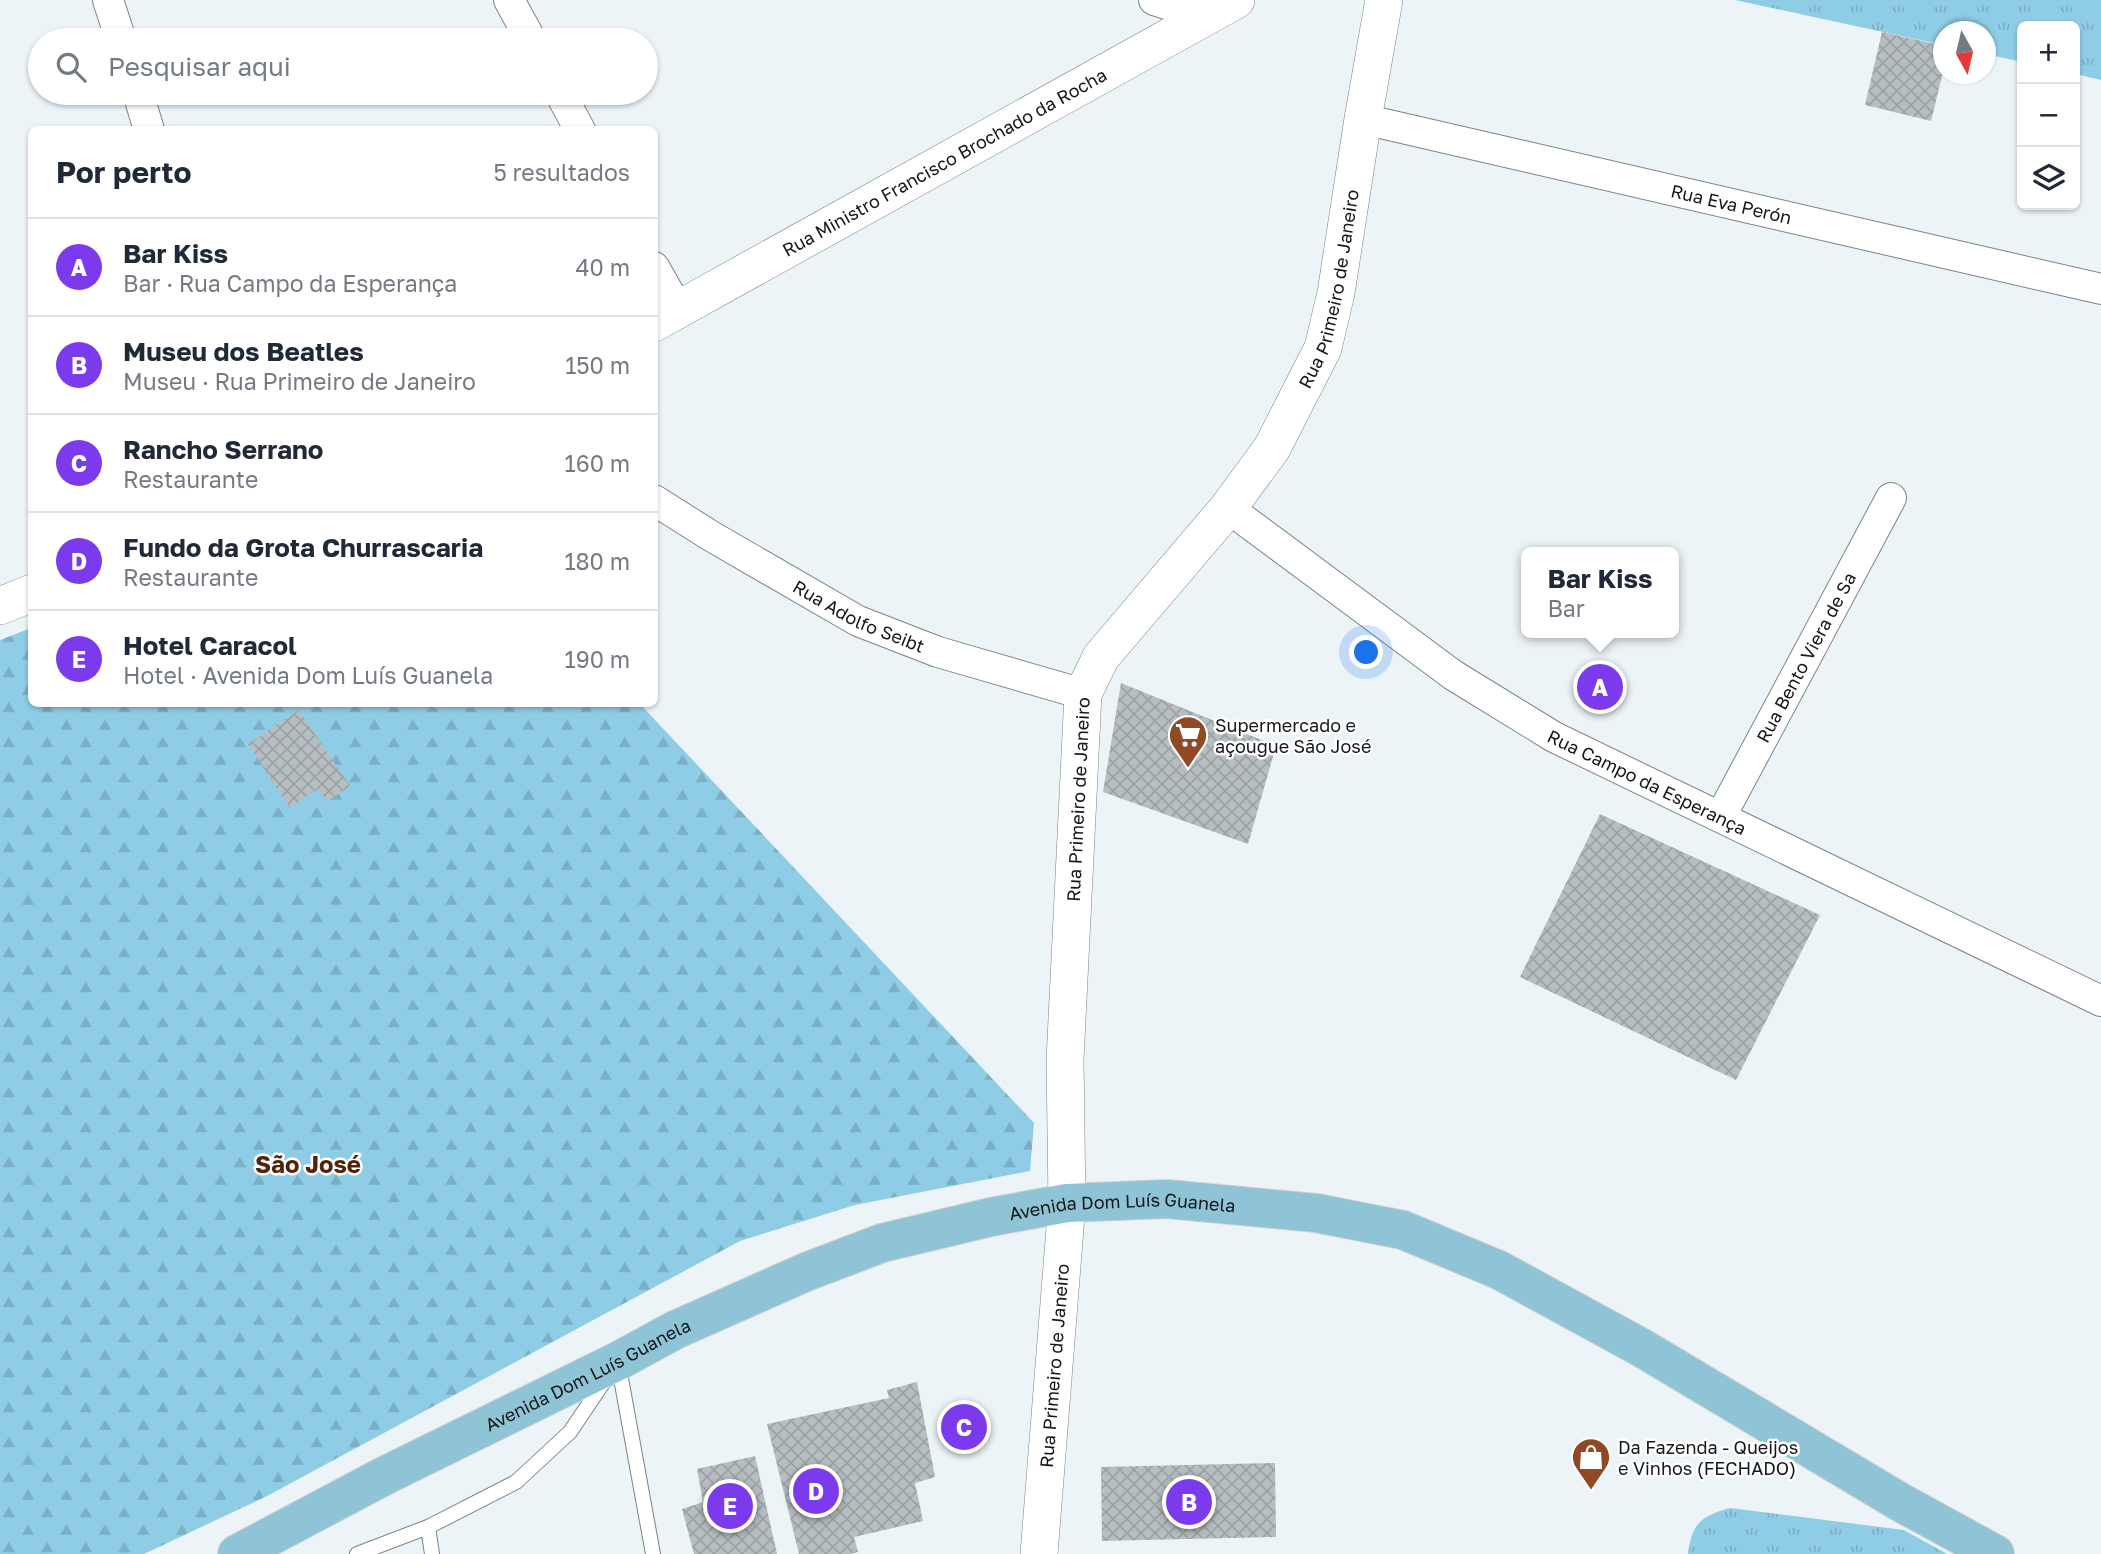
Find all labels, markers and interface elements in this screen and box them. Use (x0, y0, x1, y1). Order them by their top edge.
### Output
north arrow (1933, 21, 1996, 84)
map controls (2017, 21, 2080, 210)
button: + (2017, 21, 2080, 84)
search box (28, 28, 658, 105)
icon: search (52, 48, 90, 86)
text: Pesquisar aqui (108, 51, 291, 82)
street label: Rua Ministro Francisco Brochado da Rocha (778, 63, 1110, 261)
button: − (2017, 84, 2080, 147)
button: layers (2017, 147, 2080, 210)
text: Por perto (56, 154, 191, 190)
text: 5 resultados (493, 158, 630, 186)
street label: Rua Eva Perón (1669, 179, 1794, 228)
street label: Rua Primeiro de Janeiro (1293, 188, 1363, 392)
text: Bar Kiss (123, 238, 228, 269)
text: A (71, 253, 87, 281)
text: 40 m (576, 253, 630, 281)
text: Bar · Rua Campo da Esperança (123, 269, 457, 297)
text: Museu dos Beatles (123, 336, 364, 367)
text: B (71, 351, 87, 379)
text: 150 m (565, 351, 630, 379)
text: Museu · Rua Primeiro de Janeiro (123, 367, 476, 395)
text: Rancho Serrano (123, 434, 323, 465)
text: C (71, 449, 87, 477)
text: 160 m (565, 449, 630, 477)
text: Restaurante (123, 465, 258, 493)
text: Fundo da Grota Churrascaria (123, 532, 483, 563)
text: D (71, 547, 87, 575)
text: 180 m (564, 547, 630, 575)
popup (1521, 547, 1679, 638)
text: Restaurante (123, 563, 258, 591)
text: Bar Kiss (1547, 563, 1653, 594)
street label: Rua Bento Viera de Sa (1751, 568, 1860, 746)
street label: Rua Adolfo Seibt (789, 575, 928, 657)
text: Bar (1547, 594, 1585, 622)
text: Hotel Caracol (123, 630, 297, 661)
your location (1349, 635, 1383, 669)
text: E (72, 645, 86, 673)
text: 190 m (565, 645, 630, 673)
text: Hotel · Avenida Dom Luís Guanela (123, 661, 493, 689)
pin: A (1577, 661, 1623, 713)
street label: Rua Primeiro de Janeiro (1062, 697, 1094, 902)
supermarket icon: Supermercado e açougue São José (1167, 714, 1209, 769)
place label: Supermercado e açougue São José (1215, 714, 1371, 757)
street label: Rua Campo da Esperança (1544, 725, 1750, 839)
district label: São José (255, 1149, 361, 1178)
street label: Avenida Dom Luís Guanela (1007, 1188, 1236, 1224)
street label: Rua Primeiro de Janeiro (1035, 1263, 1073, 1469)
street label: Avenida Dom Luís Guanela (481, 1314, 694, 1436)
pin: C (941, 1401, 987, 1453)
shop icon: Da Fazenda - Queijos e Vinhos (FECHADO) (1570, 1436, 1612, 1491)
place label: Da Fazenda - Queijos e Vinhos (FECHADO) (1618, 1436, 1798, 1479)
pin: D (793, 1465, 839, 1517)
pin: B (1166, 1476, 1212, 1528)
pin: E (707, 1480, 753, 1532)

